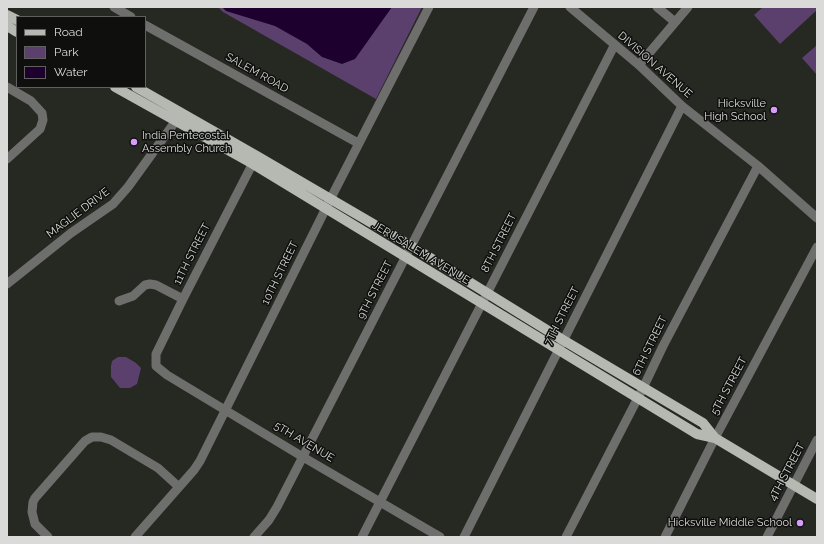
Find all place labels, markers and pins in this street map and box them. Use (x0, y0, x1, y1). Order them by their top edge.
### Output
place label: Hicksville High School (704, 97, 766, 123)
marker: Hicksville High School (769, 105, 779, 115)
place label: India Pentecostal Assembly Church (142, 129, 232, 155)
marker: India Pentecostal Assembly Church (129, 137, 139, 147)
place label: Hicksville Middle School (668, 516, 792, 530)
marker: Hicksville Middle School (795, 518, 805, 528)

